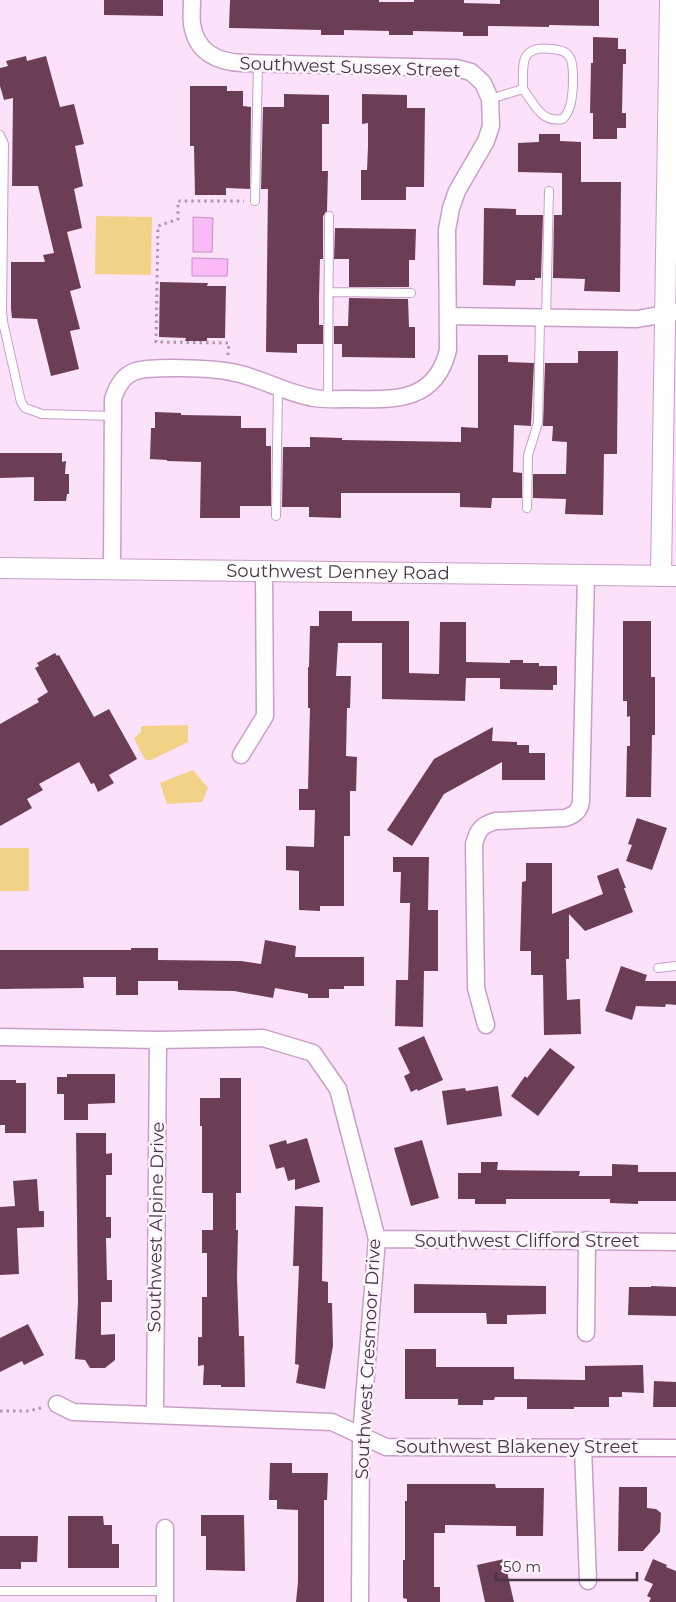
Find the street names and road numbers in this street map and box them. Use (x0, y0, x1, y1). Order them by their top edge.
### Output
street label: Southwest Sussex Street (239, 52, 461, 82)
street label: Southwest Denney Road (226, 560, 450, 584)
street label: Southwest Alpine Drive (143, 1121, 169, 1333)
street label: Southwest Clifford Street (414, 1230, 640, 1252)
street label: Southwest Cresmoor Drive (351, 1238, 385, 1480)
street label: Southwest Blakeney Street (395, 1436, 639, 1458)

